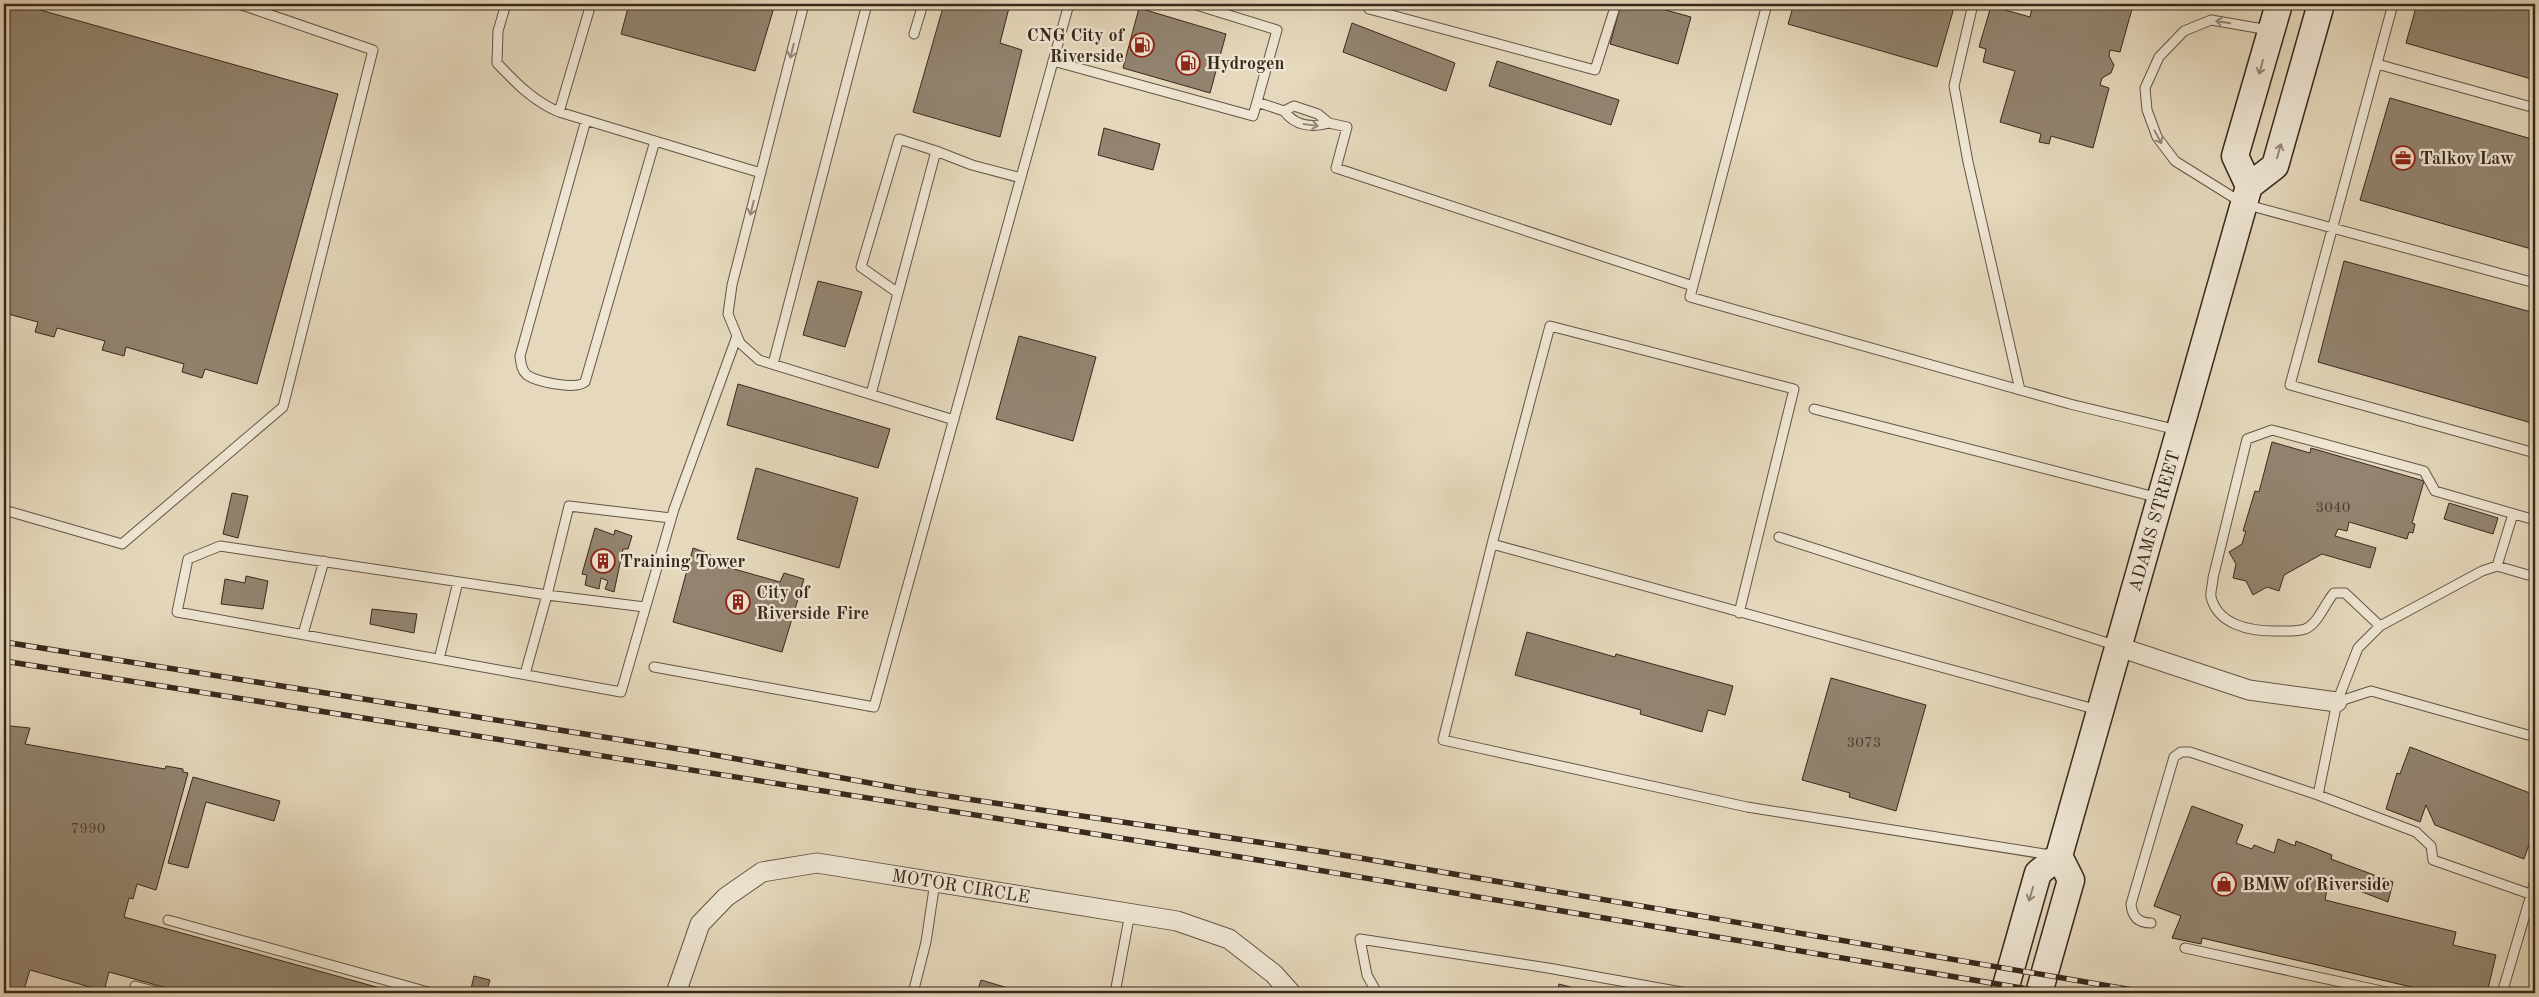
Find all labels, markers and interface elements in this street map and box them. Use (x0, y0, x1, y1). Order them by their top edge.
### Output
one-way arrow (2216, 17, 2232, 27)
place label: CNG City of Riverside (1027, 27, 1126, 66)
fuel station icon: CNG City of Riverside (1129, 32, 1155, 58)
one-way arrow (787, 43, 796, 59)
fuel station icon: Hydrogen (1175, 50, 1201, 76)
place label: Hydrogen (1206, 55, 1284, 73)
one-way arrow (2255, 59, 2265, 75)
one-way arrow (1302, 120, 1318, 130)
one-way arrow (2153, 129, 2163, 144)
one-way arrow (2275, 143, 2285, 159)
office icon: Talkov Law (2390, 145, 2416, 171)
place label: Talkov Law (2420, 150, 2514, 168)
one-way arrow (746, 200, 756, 216)
street label: ADAMS STREET (2126, 448, 2184, 594)
house number: 3040 (2316, 501, 2350, 516)
building icon: Training Tower (590, 548, 616, 574)
place label: Training Tower (620, 553, 746, 571)
place label: City of Riverside Fire (756, 584, 869, 623)
building icon: City of Riverside Fire (725, 589, 751, 615)
house number: 3073 (1847, 736, 1881, 751)
house number: 7990 (71, 822, 105, 837)
street label: MOTOR CIRCLE (890, 867, 1031, 907)
shop icon: BMW of Riverside (2211, 871, 2237, 897)
place label: BMW of Riverside (2242, 876, 2390, 894)
one-way arrow (2026, 885, 2036, 901)

